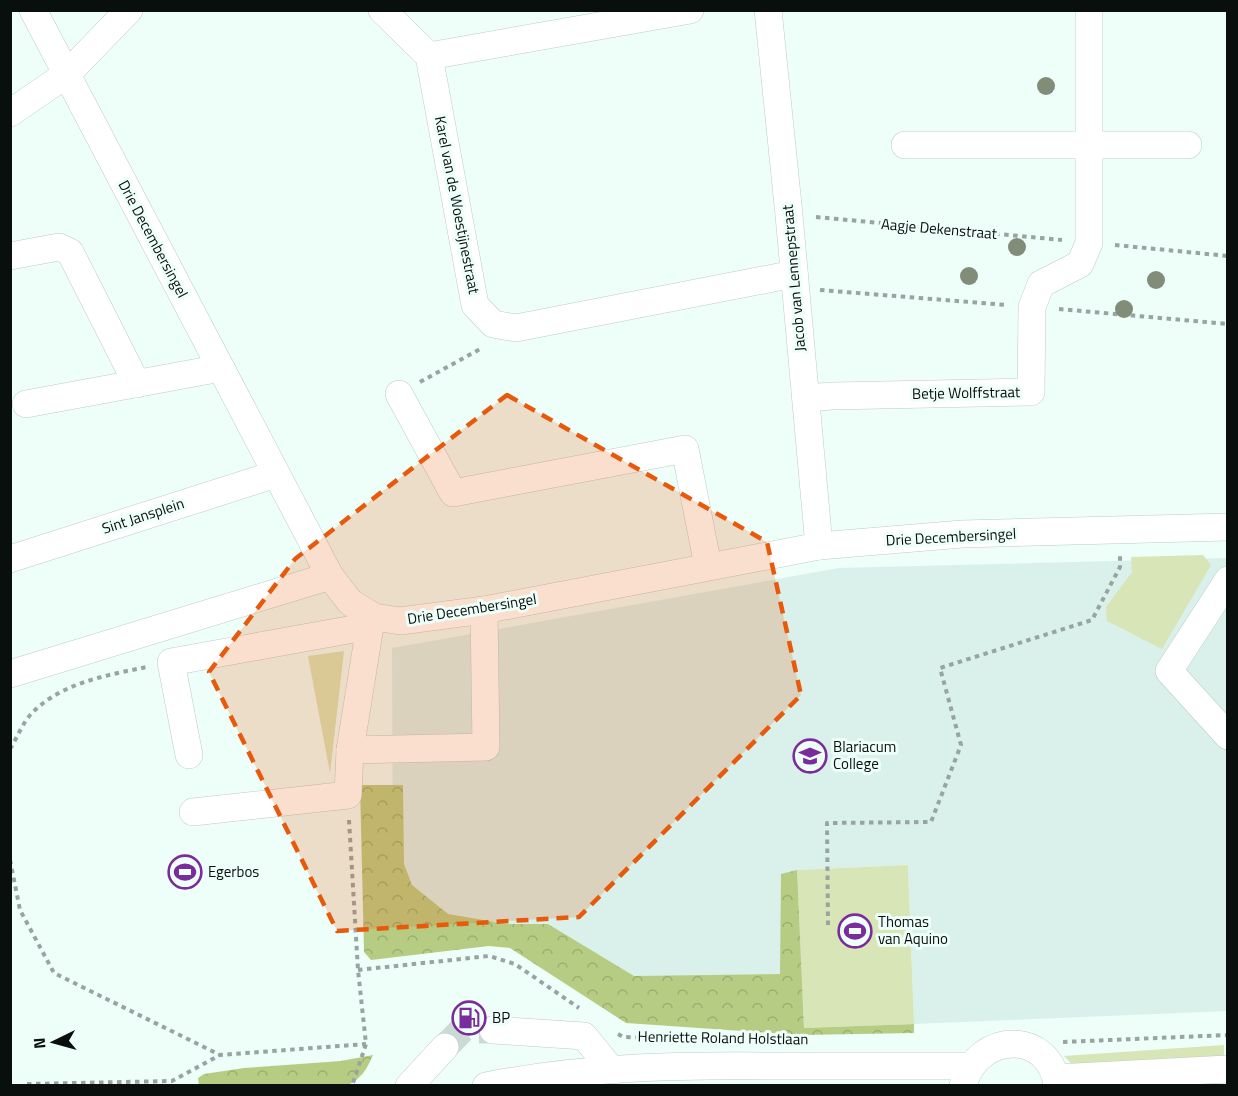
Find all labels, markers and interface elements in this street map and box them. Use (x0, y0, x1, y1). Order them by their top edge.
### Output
street label: Karel van de Woestijnestraat (429, 114, 486, 297)
street label: Drie Decembersingel (113, 176, 194, 302)
street label: Jacob van Lennepstraat (776, 203, 811, 352)
street label: Aagje Dekenstraat (880, 212, 999, 245)
street label: Betje Wolffstraat (912, 380, 1021, 405)
street label: Sint Jansplein (99, 491, 187, 540)
street label: Drie Decembersingel (885, 522, 1017, 551)
street label: Drie Decembersingel (406, 587, 538, 630)
place label: Blariacum College (833, 735, 896, 775)
school or university icon: Blariacum College (792, 738, 828, 774)
sports icon: Egerbos (167, 854, 203, 890)
place label: Egerbos (208, 860, 259, 883)
place label: Thomas van Aquino (878, 910, 948, 950)
sports icon: Thomas van Aquino (837, 913, 873, 949)
fuel station icon: BP (451, 1000, 487, 1036)
place label: BP (492, 1006, 510, 1029)
north arrow (24, 1012, 84, 1072)
street label: Henriette Roland Holstlaan (638, 1025, 809, 1050)
text: N (27, 1037, 51, 1050)

